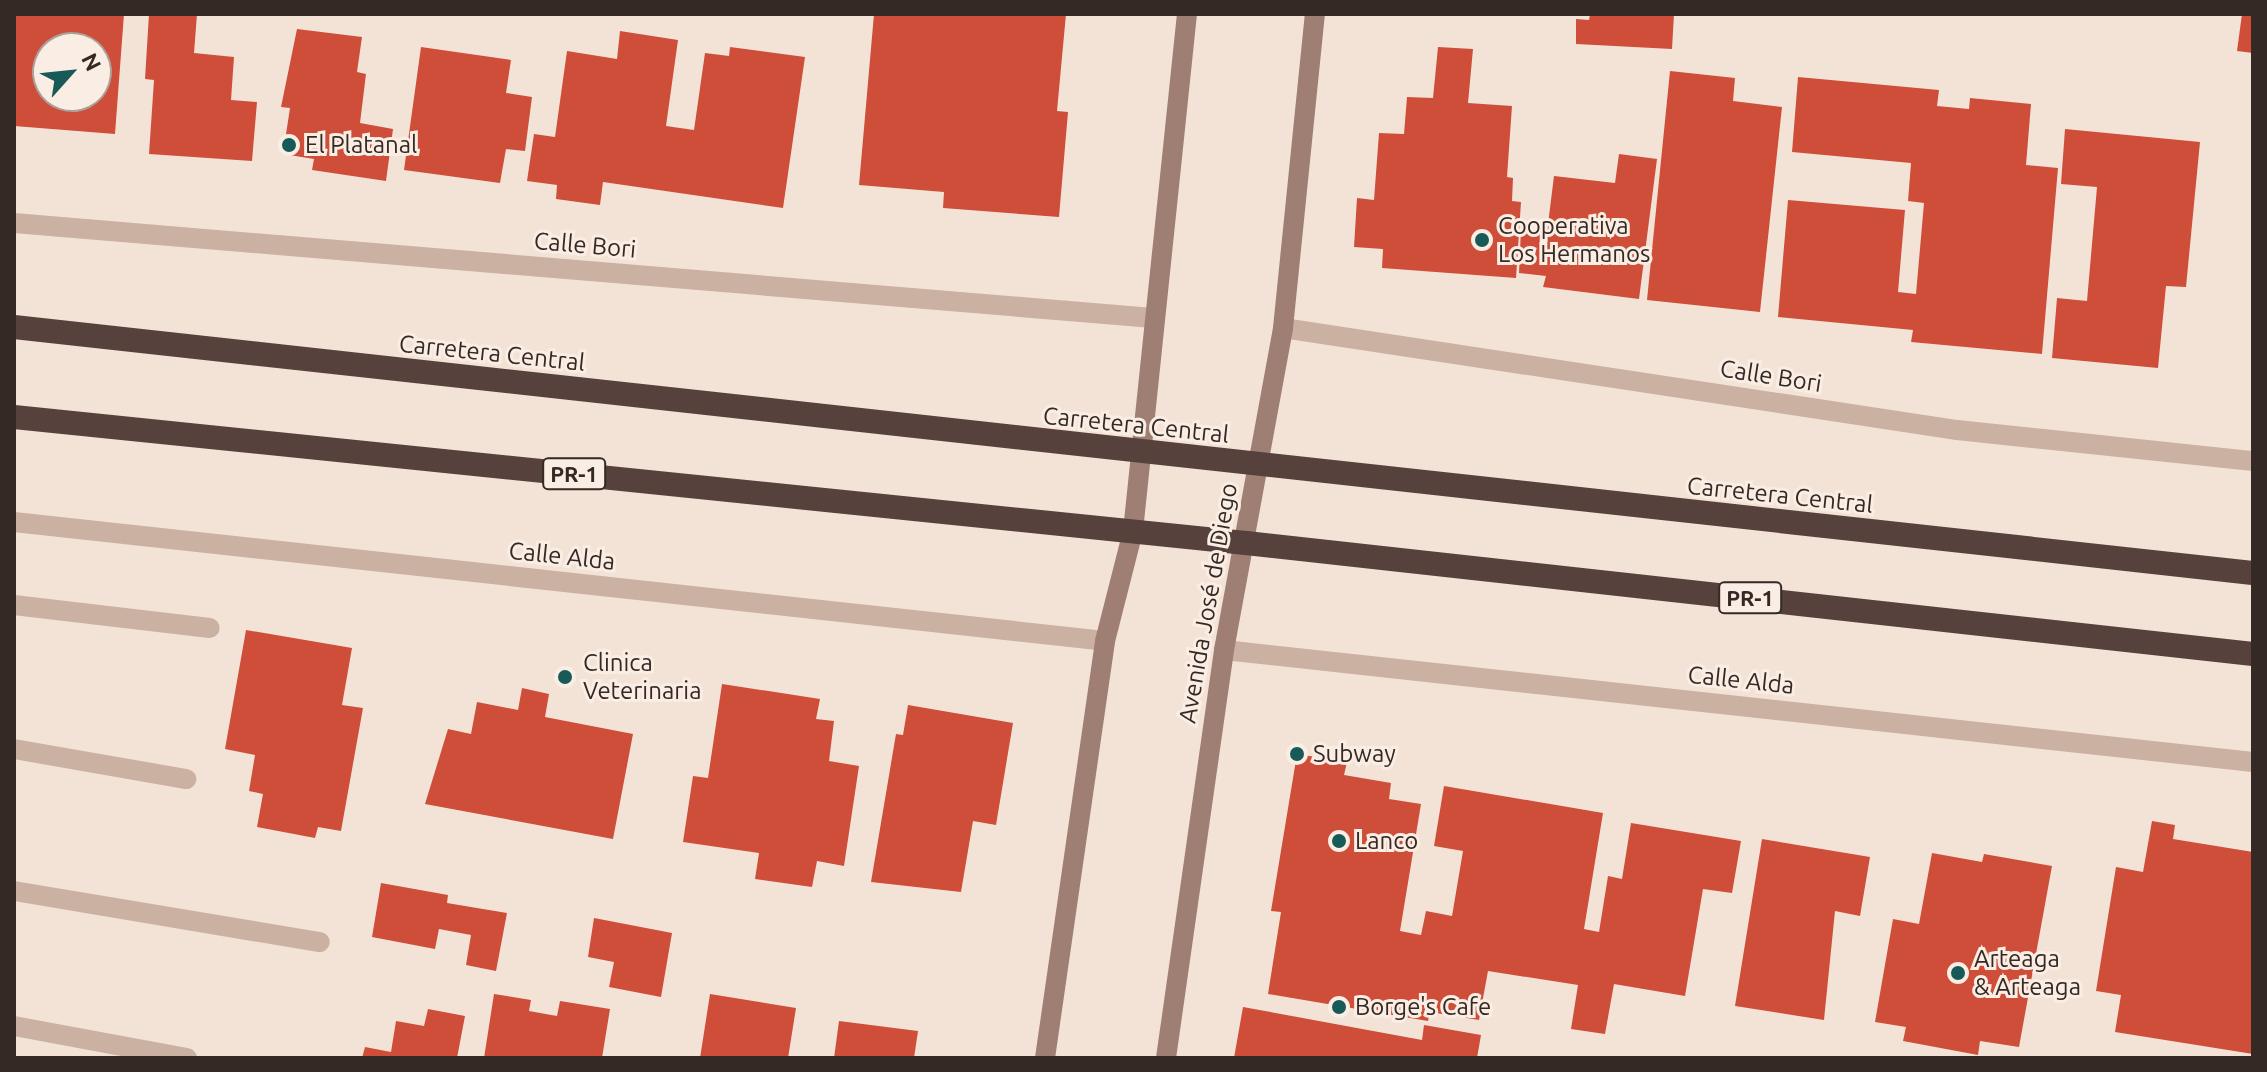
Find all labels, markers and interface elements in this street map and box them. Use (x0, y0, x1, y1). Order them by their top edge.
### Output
north arrow (32, 32, 112, 112)
text: N (77, 49, 107, 75)
place label: El Platanal (305, 131, 417, 159)
marker: El Platanal (280, 136, 298, 154)
place label: Cooperativa Los Hermanos (1498, 212, 1650, 268)
street label: Calle Bori (533, 226, 637, 264)
marker: Cooperativa Los Hermanos (1473, 231, 1491, 249)
street label: Carretera Central (398, 329, 586, 377)
street label: Calle Bori (1718, 354, 1824, 398)
street label: Carretera Central (1042, 401, 1230, 449)
road number: PR-1 (542, 456, 606, 492)
street label: Carretera Central (1686, 471, 1874, 519)
street label: Avenida José de Diego (1173, 481, 1243, 725)
street label: Calle Alda (507, 536, 617, 576)
road number: PR-1 (1718, 580, 1782, 616)
place label: Clinica Veterinaria (583, 649, 701, 705)
street label: Calle Alda (1686, 660, 1796, 700)
marker: Clinica Veterinaria (554, 666, 576, 688)
place label: Subway (1313, 740, 1396, 768)
marker: Subway (1288, 745, 1306, 763)
place label: Lanco (1355, 827, 1418, 855)
marker: Lanco (1330, 832, 1348, 850)
place label: Arteaga & Arteaga (1974, 945, 2081, 1001)
marker: Arteaga & Arteaga (1949, 964, 1967, 982)
place label: Borge's Cafe (1355, 993, 1491, 1021)
marker: Borge's Cafe (1330, 998, 1348, 1016)

